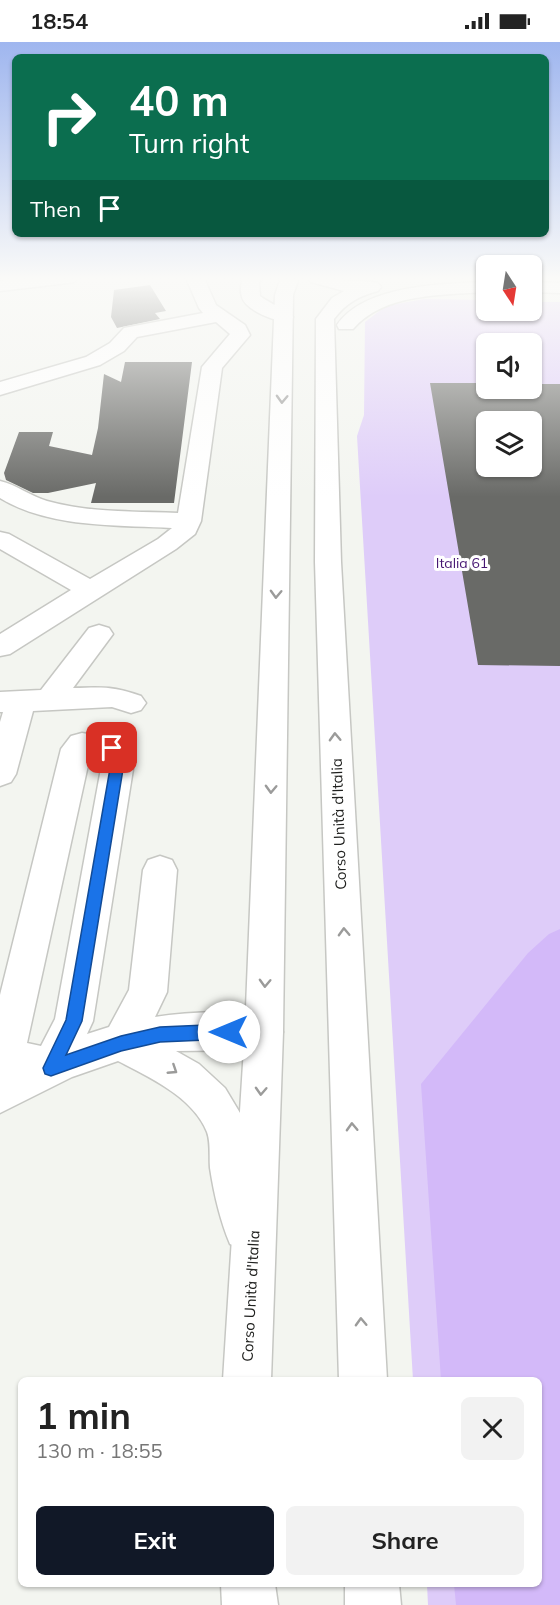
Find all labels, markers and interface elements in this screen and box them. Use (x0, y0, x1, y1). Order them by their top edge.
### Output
text: 18:54 (30, 7, 88, 35)
text: 40 m (129, 74, 229, 127)
icon: right (30, 78, 108, 156)
text: Turn right (129, 126, 249, 160)
icon: arrive (93, 192, 126, 225)
text: Then (30, 195, 81, 223)
north arrow (476, 255, 542, 321)
map controls (476, 255, 542, 477)
button: sound (476, 333, 542, 399)
one-way arrow (275, 394, 288, 403)
button: layers (476, 411, 542, 477)
park label: Italia 61 (436, 554, 488, 572)
one-way arrow (270, 589, 282, 598)
pin (86, 722, 137, 773)
icon: arrive (95, 731, 128, 764)
one-way arrow (329, 733, 342, 742)
street label: Corso Unità d'Italia (327, 758, 350, 890)
one-way arrow (265, 784, 277, 793)
one-way arrow (337, 927, 350, 936)
one-way arrow (259, 979, 272, 988)
position arrow (197, 1000, 261, 1064)
one-way arrow (166, 1063, 177, 1074)
one-way arrow (255, 1086, 268, 1095)
one-way arrow (346, 1122, 359, 1131)
street label: Corso Unità d'Italia (238, 1230, 263, 1362)
one-way arrow (354, 1317, 367, 1326)
text: 1 min (36, 1393, 131, 1438)
button: close (461, 1397, 524, 1460)
text: 130 m · 18:55 (36, 1438, 162, 1463)
button: Exit (36, 1506, 274, 1575)
button: Share (286, 1506, 524, 1575)

